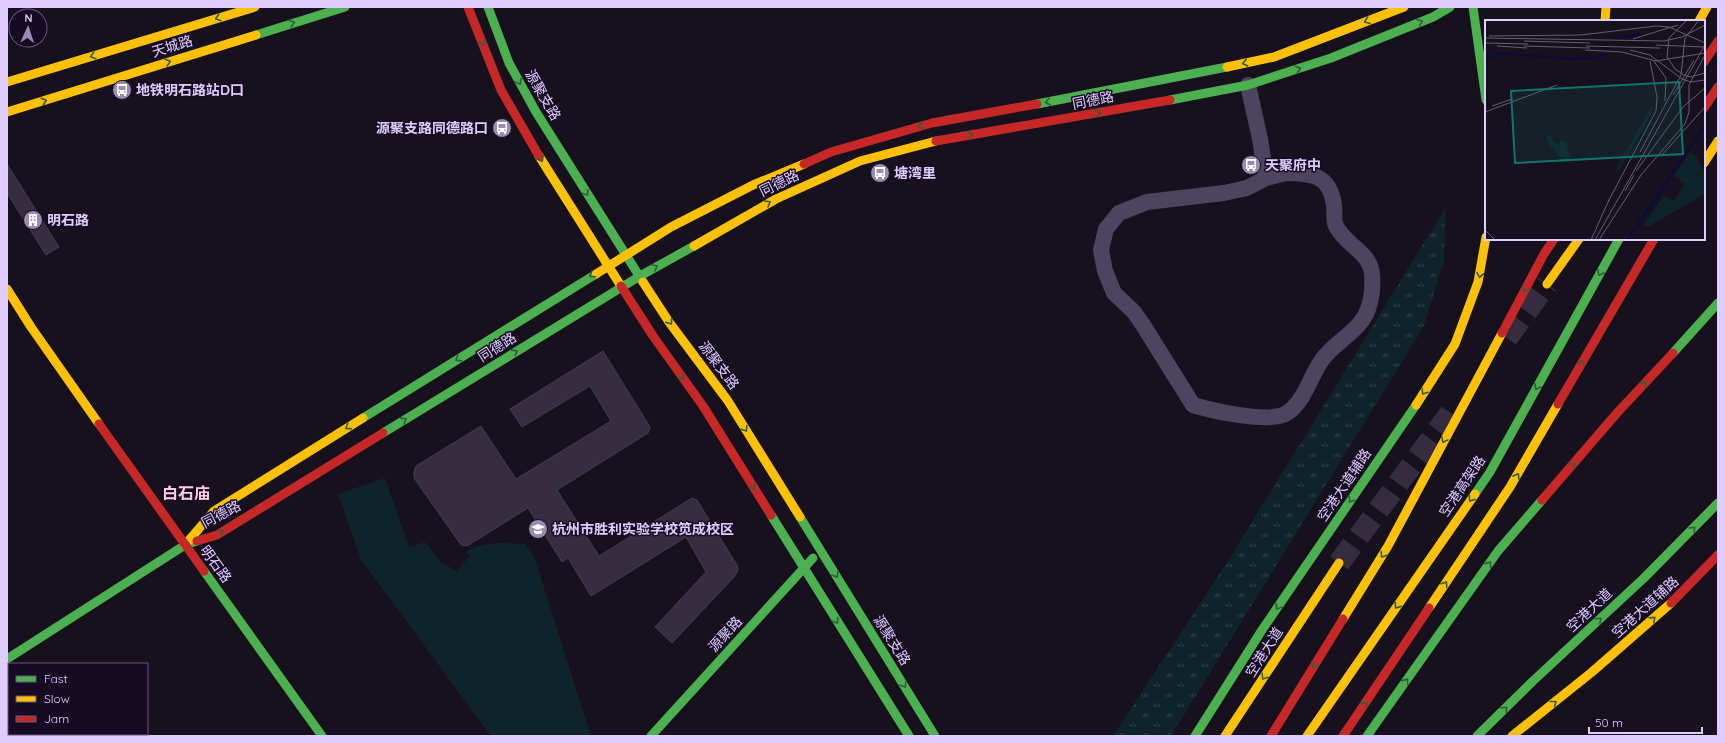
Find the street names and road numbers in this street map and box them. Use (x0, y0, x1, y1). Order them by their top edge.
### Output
street label: 天城路 (149, 31, 195, 61)
street label: 源聚支路 (521, 66, 565, 124)
street label: 同德路 (1071, 87, 1115, 113)
street label: 同德路 (756, 166, 802, 200)
street label: 同德路 (474, 328, 520, 366)
street label: 源聚支路 (695, 337, 743, 393)
street label: 空港大道辅路 (1313, 445, 1375, 525)
street label: 空港高架路 (1435, 452, 1489, 520)
street label: 同德路 (198, 496, 244, 532)
street label: 明石路 (196, 542, 236, 586)
street label: 空港大道辅路 (1608, 572, 1682, 642)
street label: 空港大道 (1562, 584, 1616, 636)
street label: 源聚支路 (870, 611, 914, 669)
street label: 源聚路 (704, 612, 746, 656)
street label: 空港大道 (1241, 624, 1287, 680)

